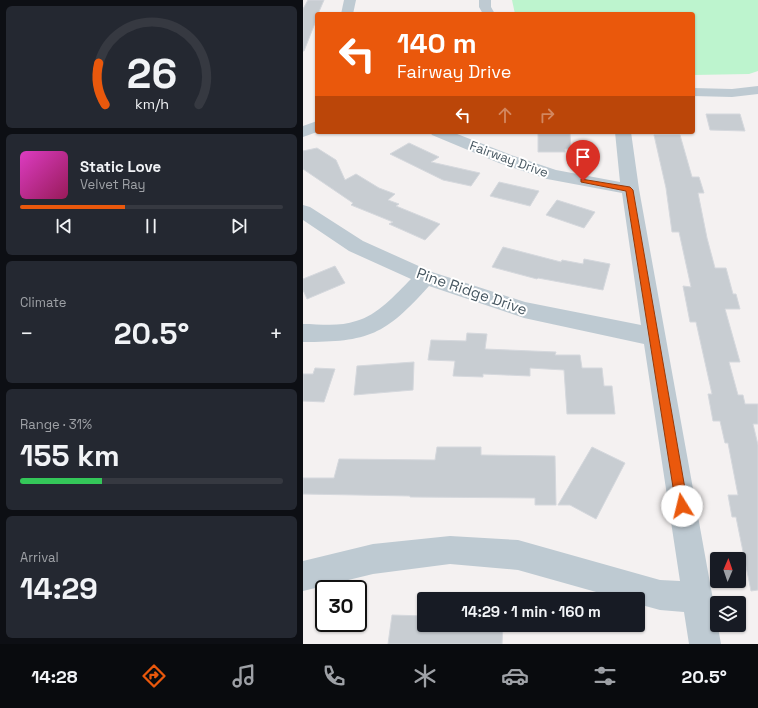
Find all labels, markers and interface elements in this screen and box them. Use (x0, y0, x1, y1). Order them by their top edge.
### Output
text: 140 m (397, 25, 477, 61)
icon: left (331, 28, 383, 80)
text: 26 (126, 47, 177, 100)
text: Fairway Drive (397, 60, 511, 83)
text: km/h (134, 94, 169, 112)
icon: left (452, 104, 474, 126)
icon: ahead (494, 104, 516, 126)
icon: right (536, 104, 558, 126)
street label: Fairway Drive (467, 137, 551, 181)
pin (566, 140, 600, 181)
icon: arrive (572, 146, 594, 168)
text: Static Love (80, 157, 161, 176)
text: Velvet Ray (80, 176, 145, 193)
icon: previous (53, 215, 75, 237)
icon: pause (140, 215, 162, 237)
icon: next (228, 215, 250, 237)
street label: Pine Ridge Drive (414, 263, 530, 319)
text: Climate (20, 294, 66, 311)
text: 20.5° (114, 314, 189, 353)
text: − (20, 319, 34, 347)
text: + (269, 319, 283, 347)
text: Range · 31% (20, 416, 92, 433)
text: 155 km (20, 436, 120, 475)
position arrow (661, 485, 703, 527)
text: Arrival (20, 549, 59, 566)
north arrow (710, 552, 746, 588)
map controls (710, 552, 746, 632)
text: 14:29 (20, 569, 98, 608)
speed limit sign: 30 (315, 580, 367, 632)
button: layers (710, 596, 746, 632)
text: 14:29 · 1 min · 160 m (461, 602, 601, 621)
icon: directions (140, 662, 168, 690)
icon: music (230, 662, 258, 690)
icon: phone (320, 662, 348, 690)
icon: climate (411, 662, 439, 690)
icon: car (501, 662, 529, 690)
icon: filters (591, 662, 619, 690)
text: 14:28 (31, 665, 78, 688)
text: 20.5° (681, 665, 727, 688)

